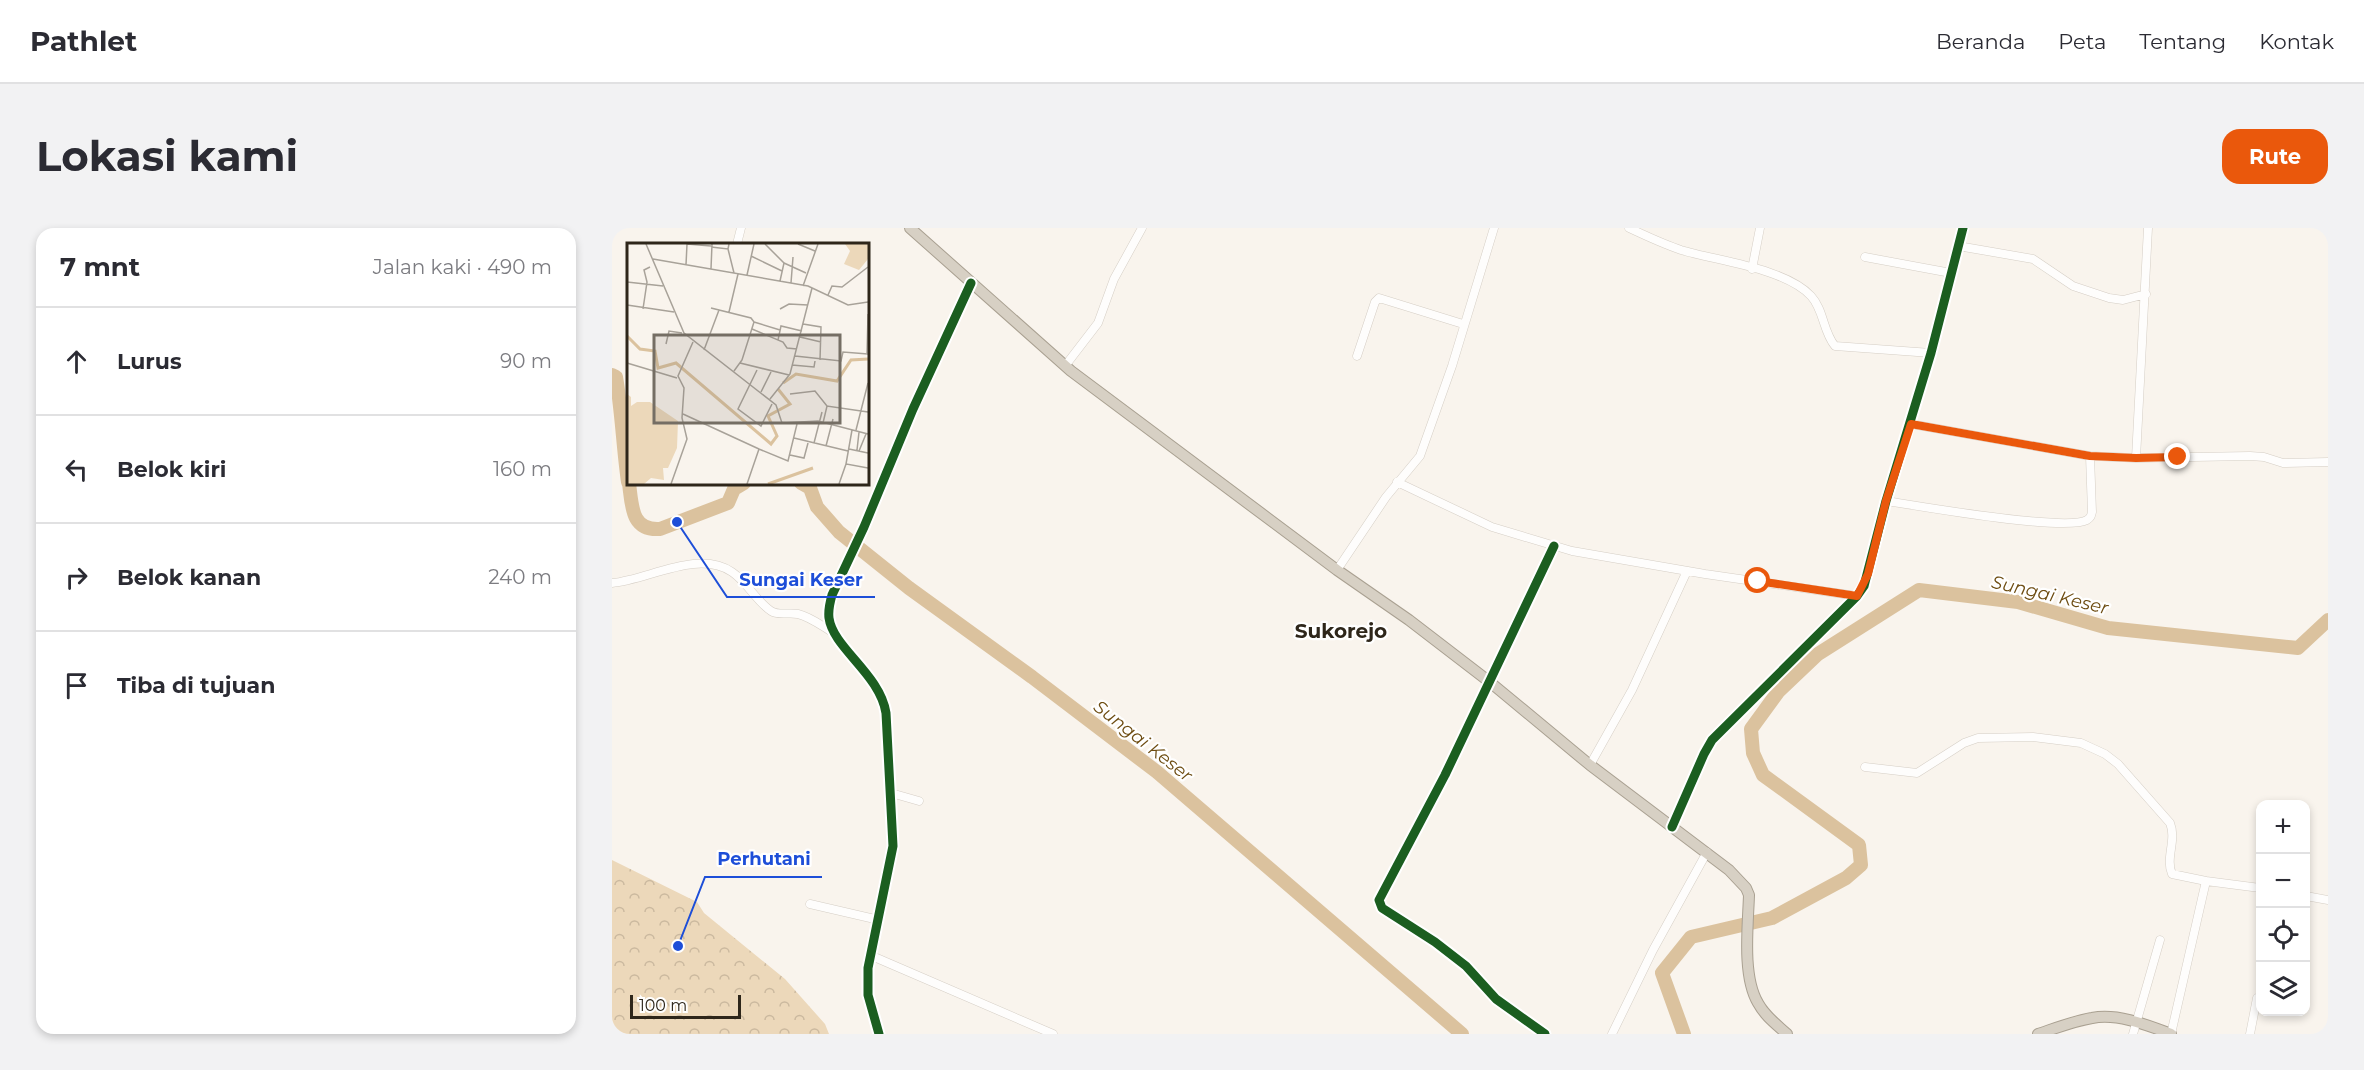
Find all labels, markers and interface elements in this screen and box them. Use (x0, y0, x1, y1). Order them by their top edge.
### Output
text: Pathlet (30, 24, 137, 58)
text: Beranda (1936, 29, 2025, 54)
text: Peta (2058, 29, 2106, 54)
text: Tentang (2139, 29, 2226, 54)
text: Kontak (2259, 29, 2334, 54)
button: Rute (2222, 129, 2328, 184)
text: Lokasi kami (36, 130, 298, 182)
inset map (627, 243, 868, 484)
text: 7 mnt (60, 251, 140, 283)
text: Jalan kaki · 490 m (373, 255, 552, 279)
icon: ahead (60, 345, 93, 378)
text: Lurus (117, 348, 182, 375)
text: 90 m (500, 349, 552, 373)
route end (2164, 443, 2190, 469)
icon: left (60, 453, 93, 486)
text: Belok kiri (117, 456, 226, 483)
text: 160 m (493, 457, 552, 481)
icon: right (60, 561, 93, 594)
callout: Sungai Keser (727, 561, 875, 597)
text: Belok kanan (117, 564, 261, 591)
text: 240 m (488, 565, 552, 589)
route start (1744, 567, 1770, 593)
text: Sungai Keser (739, 569, 863, 591)
water label: Sungai Keser (1989, 571, 2111, 619)
district label: Sukorejo (1295, 619, 1387, 643)
icon: arrive (60, 669, 93, 702)
text: Tiba di tujuan (117, 672, 275, 699)
water label: Sungai Keser (1089, 696, 1197, 787)
map controls (2256, 800, 2310, 1016)
button: + (2256, 800, 2310, 854)
callout: Perhutani (705, 841, 822, 877)
text: Perhutani (717, 848, 811, 870)
button: − (2256, 854, 2310, 908)
button: locate (2256, 908, 2310, 962)
button: layers (2256, 962, 2310, 1016)
scale bar (630, 992, 741, 1020)
text: 100 m (639, 996, 687, 1015)

